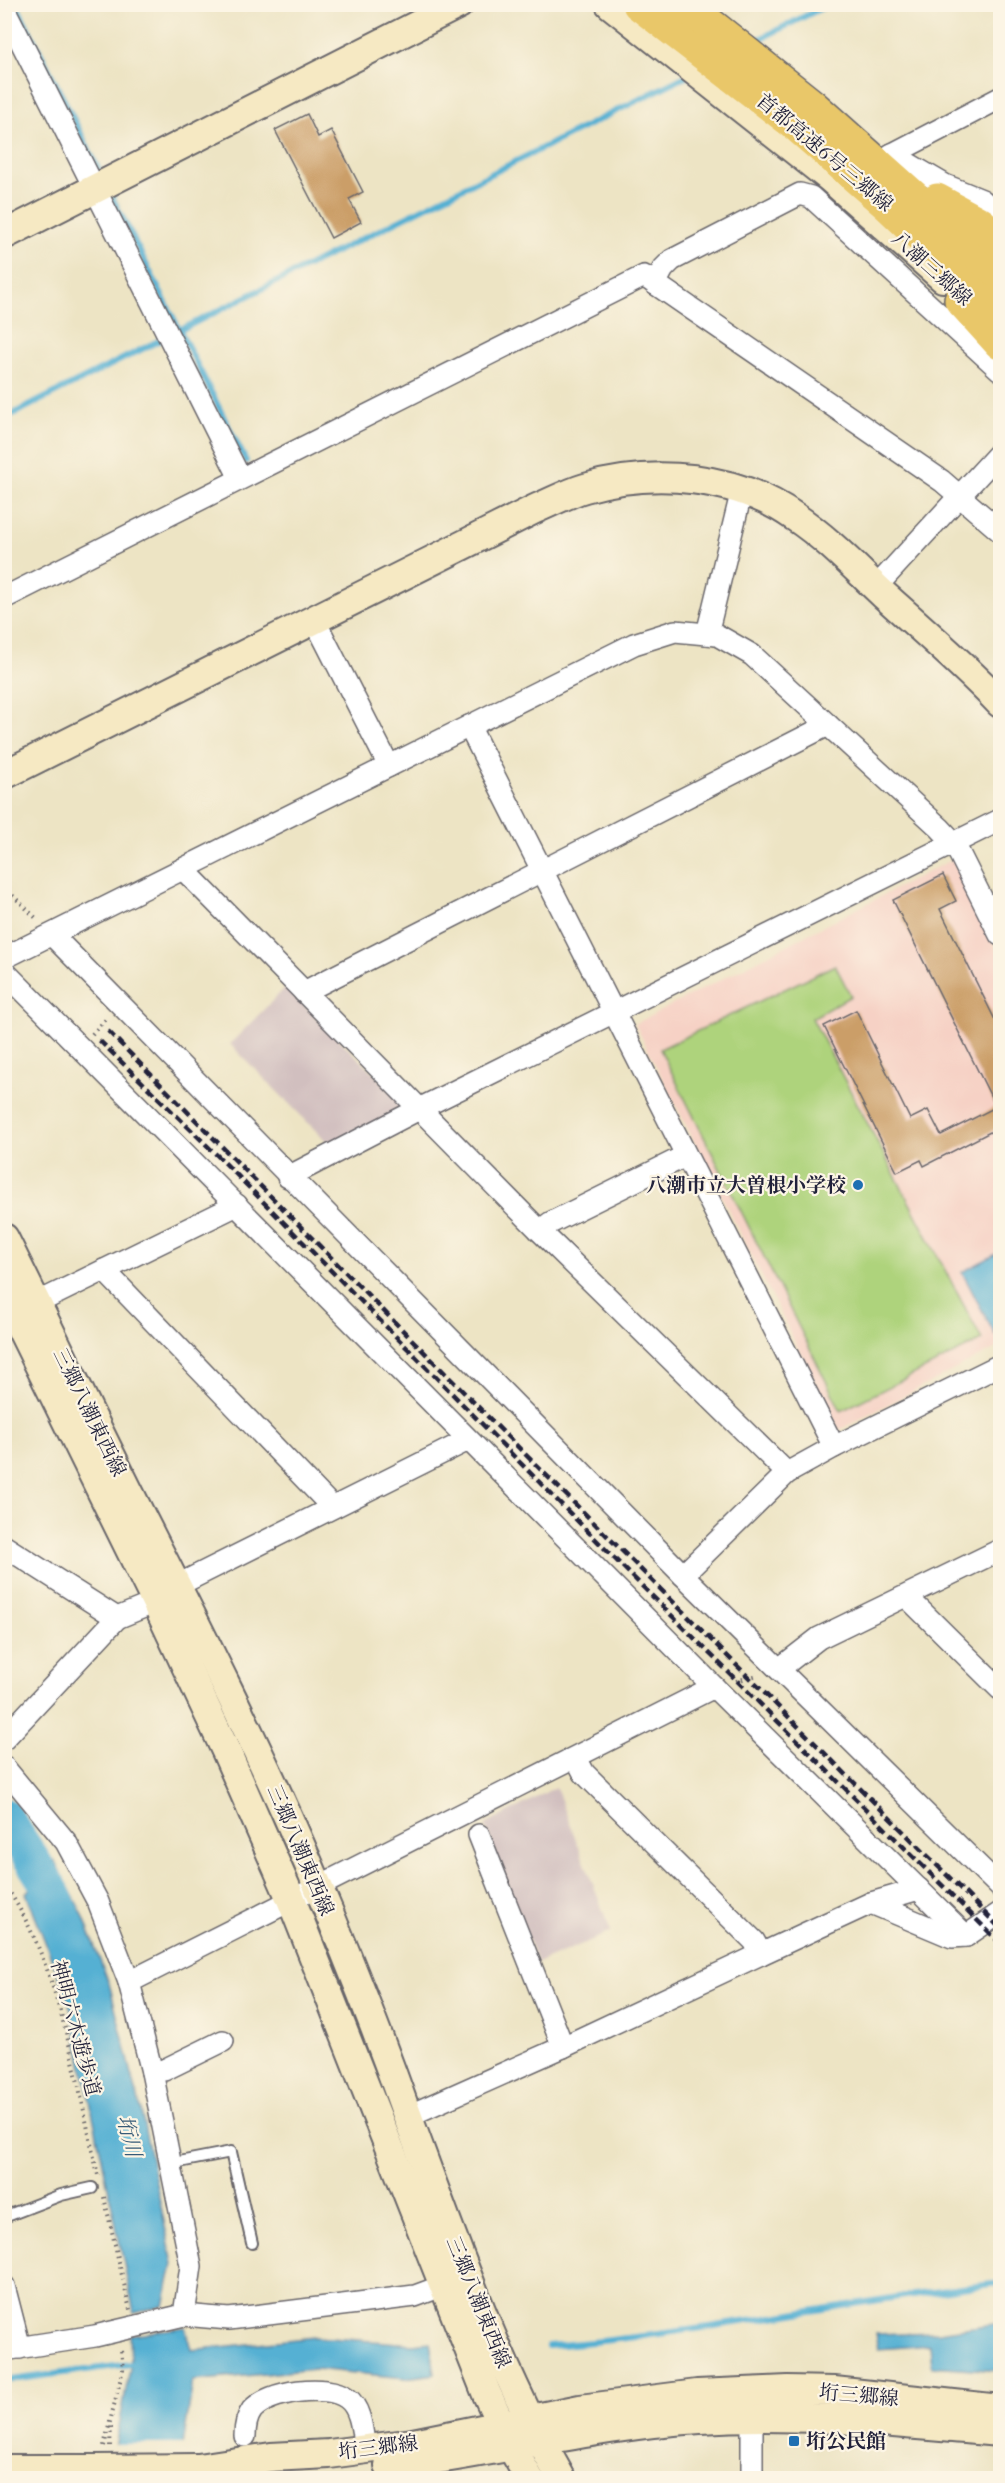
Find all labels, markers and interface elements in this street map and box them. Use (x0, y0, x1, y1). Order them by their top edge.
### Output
street label: 首都高速6号三郷線 (752, 89, 898, 216)
street label: 八潮三郷線 (887, 226, 977, 310)
place label: 八潮市立大曽根小学校 (646, 1174, 846, 1197)
marker: 八潮市立大曽根小学校 (851, 1178, 865, 1192)
street label: 三郷八潮東西線 (49, 1344, 131, 1480)
street label: 三郷八潮東西線 (263, 1781, 338, 1919)
street label: 神明六木遊歩道 (46, 1958, 105, 2099)
water label: 垳川 (112, 2113, 146, 2161)
street label: 三郷八潮東西線 (442, 2233, 515, 2371)
street label: 垳三郷線 (818, 2381, 900, 2410)
place label: 垳公民館 (806, 2430, 886, 2453)
street label: 垳三郷線 (337, 2431, 419, 2464)
marker: 垳公民館 (787, 2434, 801, 2448)

